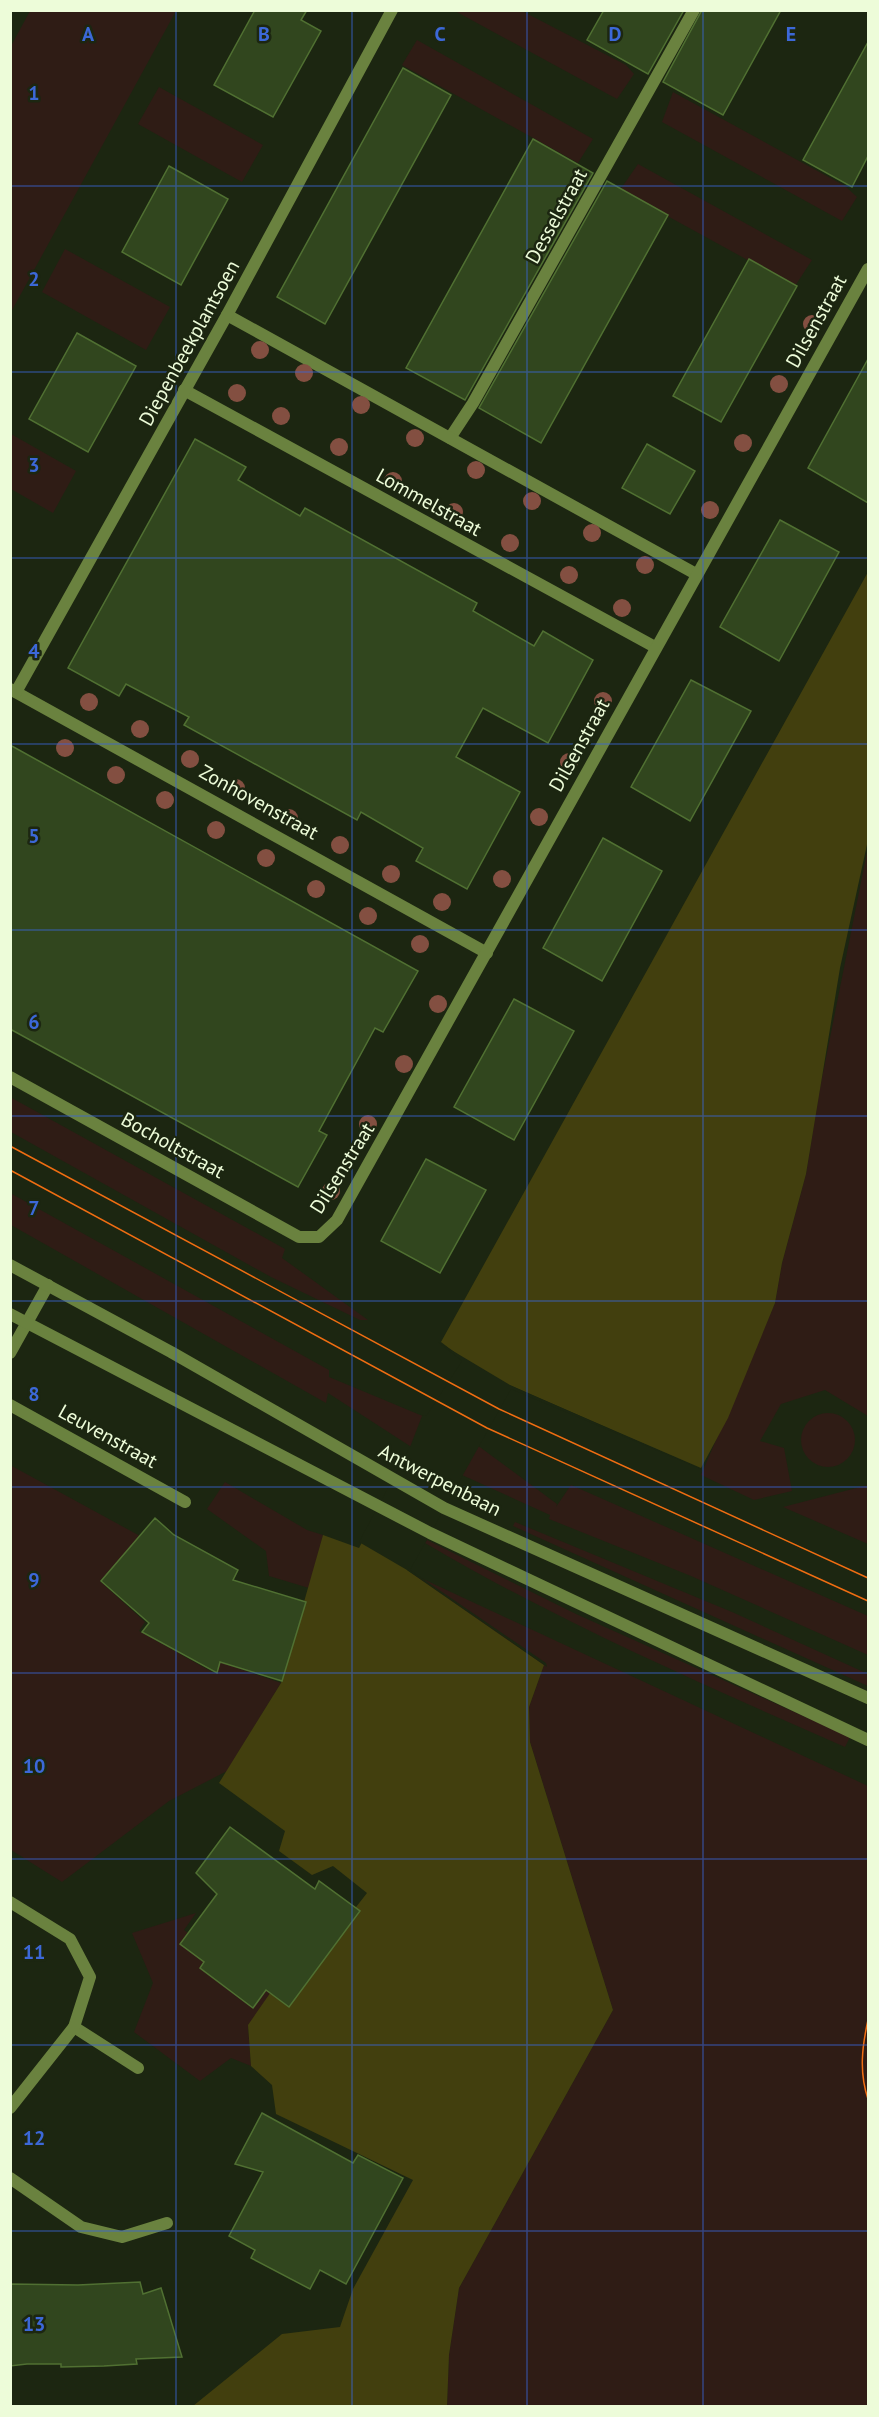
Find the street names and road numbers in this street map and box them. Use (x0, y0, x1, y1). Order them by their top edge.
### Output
street label: Desselstraat (519, 164, 593, 268)
street label: Diepenbeekplantsoen (133, 256, 245, 430)
street label: Dilsenstraat (780, 270, 852, 372)
street label: Lommelstraat (372, 462, 487, 542)
street label: Dilsenstraat (543, 694, 615, 796)
street label: Zonhovenstraat (195, 759, 323, 845)
street label: Bocholtstraat (117, 1106, 229, 1184)
street label: Dilsenstraat (304, 1117, 380, 1218)
street label: Leuvenstraat (54, 1398, 162, 1474)
street label: Antwerpenbaan (374, 1438, 506, 1522)

